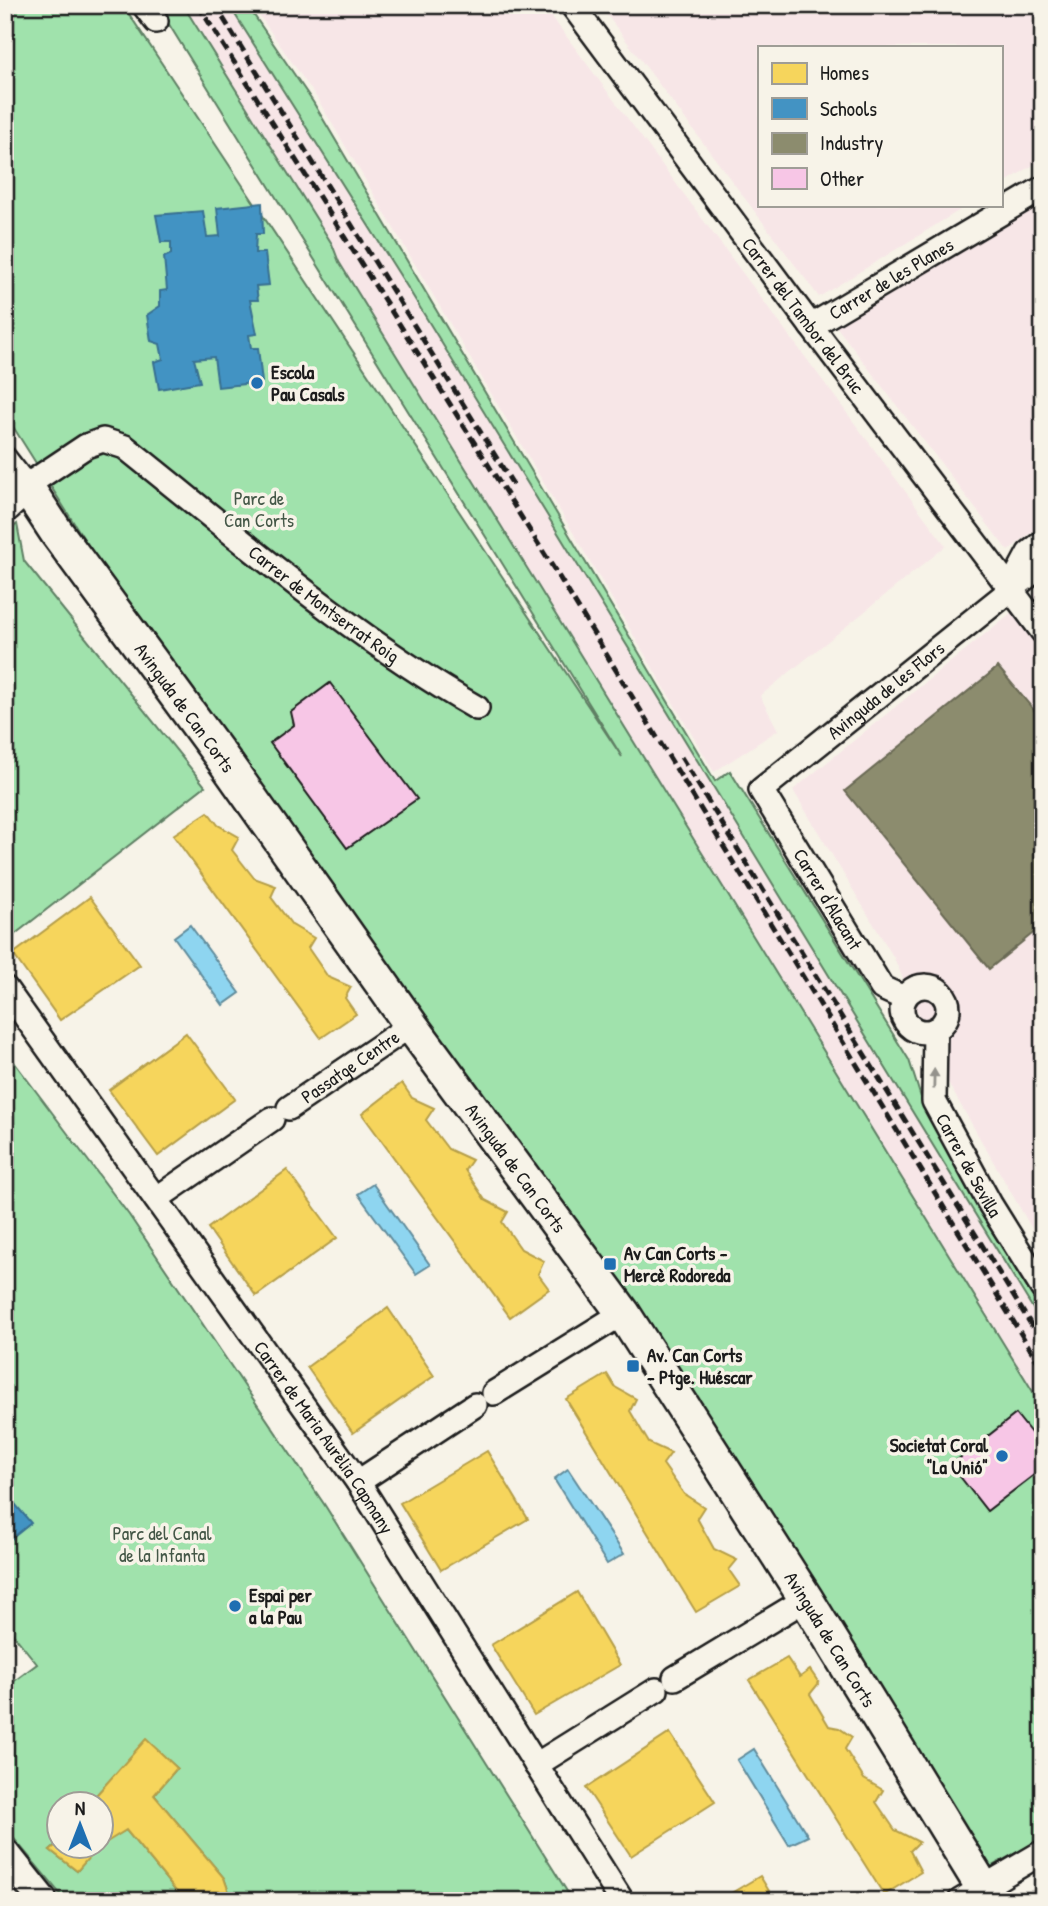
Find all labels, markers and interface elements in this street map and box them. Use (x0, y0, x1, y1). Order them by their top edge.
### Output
legend (758, 46, 1002, 206)
text: Homes (820, 58, 869, 87)
text: Schools (820, 94, 877, 123)
text: Industry (820, 128, 883, 157)
text: Other (820, 164, 864, 193)
street label: Carrer de les Planes (824, 231, 958, 326)
street label: Carrer del Tambor del Bruc (736, 232, 871, 399)
place label: Escola Pau Casals (271, 359, 345, 407)
marker: Escola Pau Casals (249, 375, 265, 391)
park label: Parc de Can Corts (224, 485, 294, 533)
street label: Carrer de Montserrat Roig (243, 539, 405, 669)
street label: Avinguda de les Flors (822, 635, 950, 745)
street label: Avinguda de Can Corts (129, 637, 241, 777)
street label: Carrer d'Alacant (788, 843, 869, 955)
street label: Passatge Centre (296, 1023, 405, 1109)
one-way arrow (928, 1068, 940, 1090)
street label: Avinguda de Can Corts (460, 1098, 572, 1238)
street label: Carrer de Sevilla (930, 1108, 1008, 1223)
place label: Av Can Corts - Mercè Rodoreda (624, 1240, 731, 1288)
marker: Av Can Corts - Mercè Rodoreda (602, 1256, 618, 1272)
street label: Carrer de Maria Aurèlia Capmany (248, 1335, 400, 1538)
place label: Av. Can Corts - Ptge. Huéscar (647, 1342, 753, 1391)
marker: Av. Can Corts - Ptge. Huéscar (625, 1358, 641, 1374)
place label: Societat Coral "La Unió" (890, 1432, 989, 1480)
marker: Societat Coral "La Unió" (994, 1448, 1010, 1464)
park label: Parc del Canal de la Infanta (113, 1520, 212, 1568)
street label: Avinguda de Can Corts (779, 1567, 882, 1712)
place label: Espai per a la Pau (249, 1582, 313, 1630)
marker: Espai per a la Pau (227, 1598, 243, 1614)
north arrow (46, 1790, 116, 1860)
text: N (75, 1795, 85, 1821)

